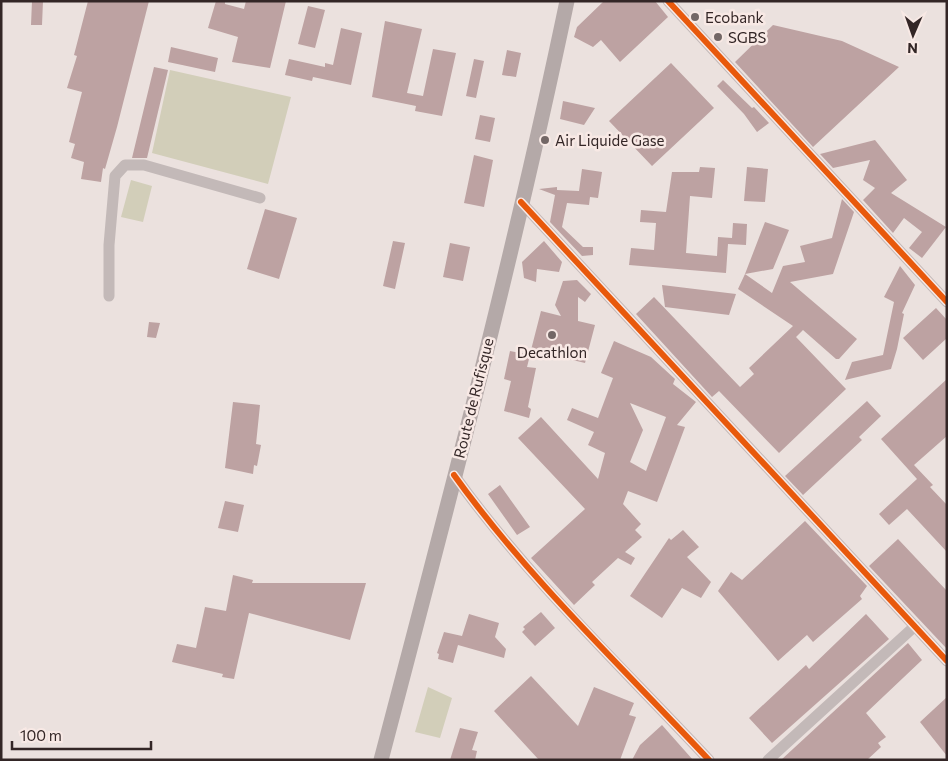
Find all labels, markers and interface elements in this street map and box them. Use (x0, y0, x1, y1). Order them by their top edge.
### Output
place label: Ecobank (705, 8, 764, 26)
north arrow (888, 10, 938, 60)
marker: Ecobank (689, 11, 701, 23)
place label: SGBS (728, 28, 766, 46)
marker: SGBS (712, 31, 724, 43)
text: N (907, 40, 918, 57)
place label: Air Liquide Gase (555, 131, 665, 149)
marker: Air Liquide Gase (539, 134, 551, 146)
marker: Decathlon (546, 329, 558, 341)
street label: Route de Rufisque (449, 336, 497, 460)
place label: Decathlon (517, 343, 587, 361)
scale bar (12, 718, 151, 750)
text: 100 m (20, 726, 62, 744)

